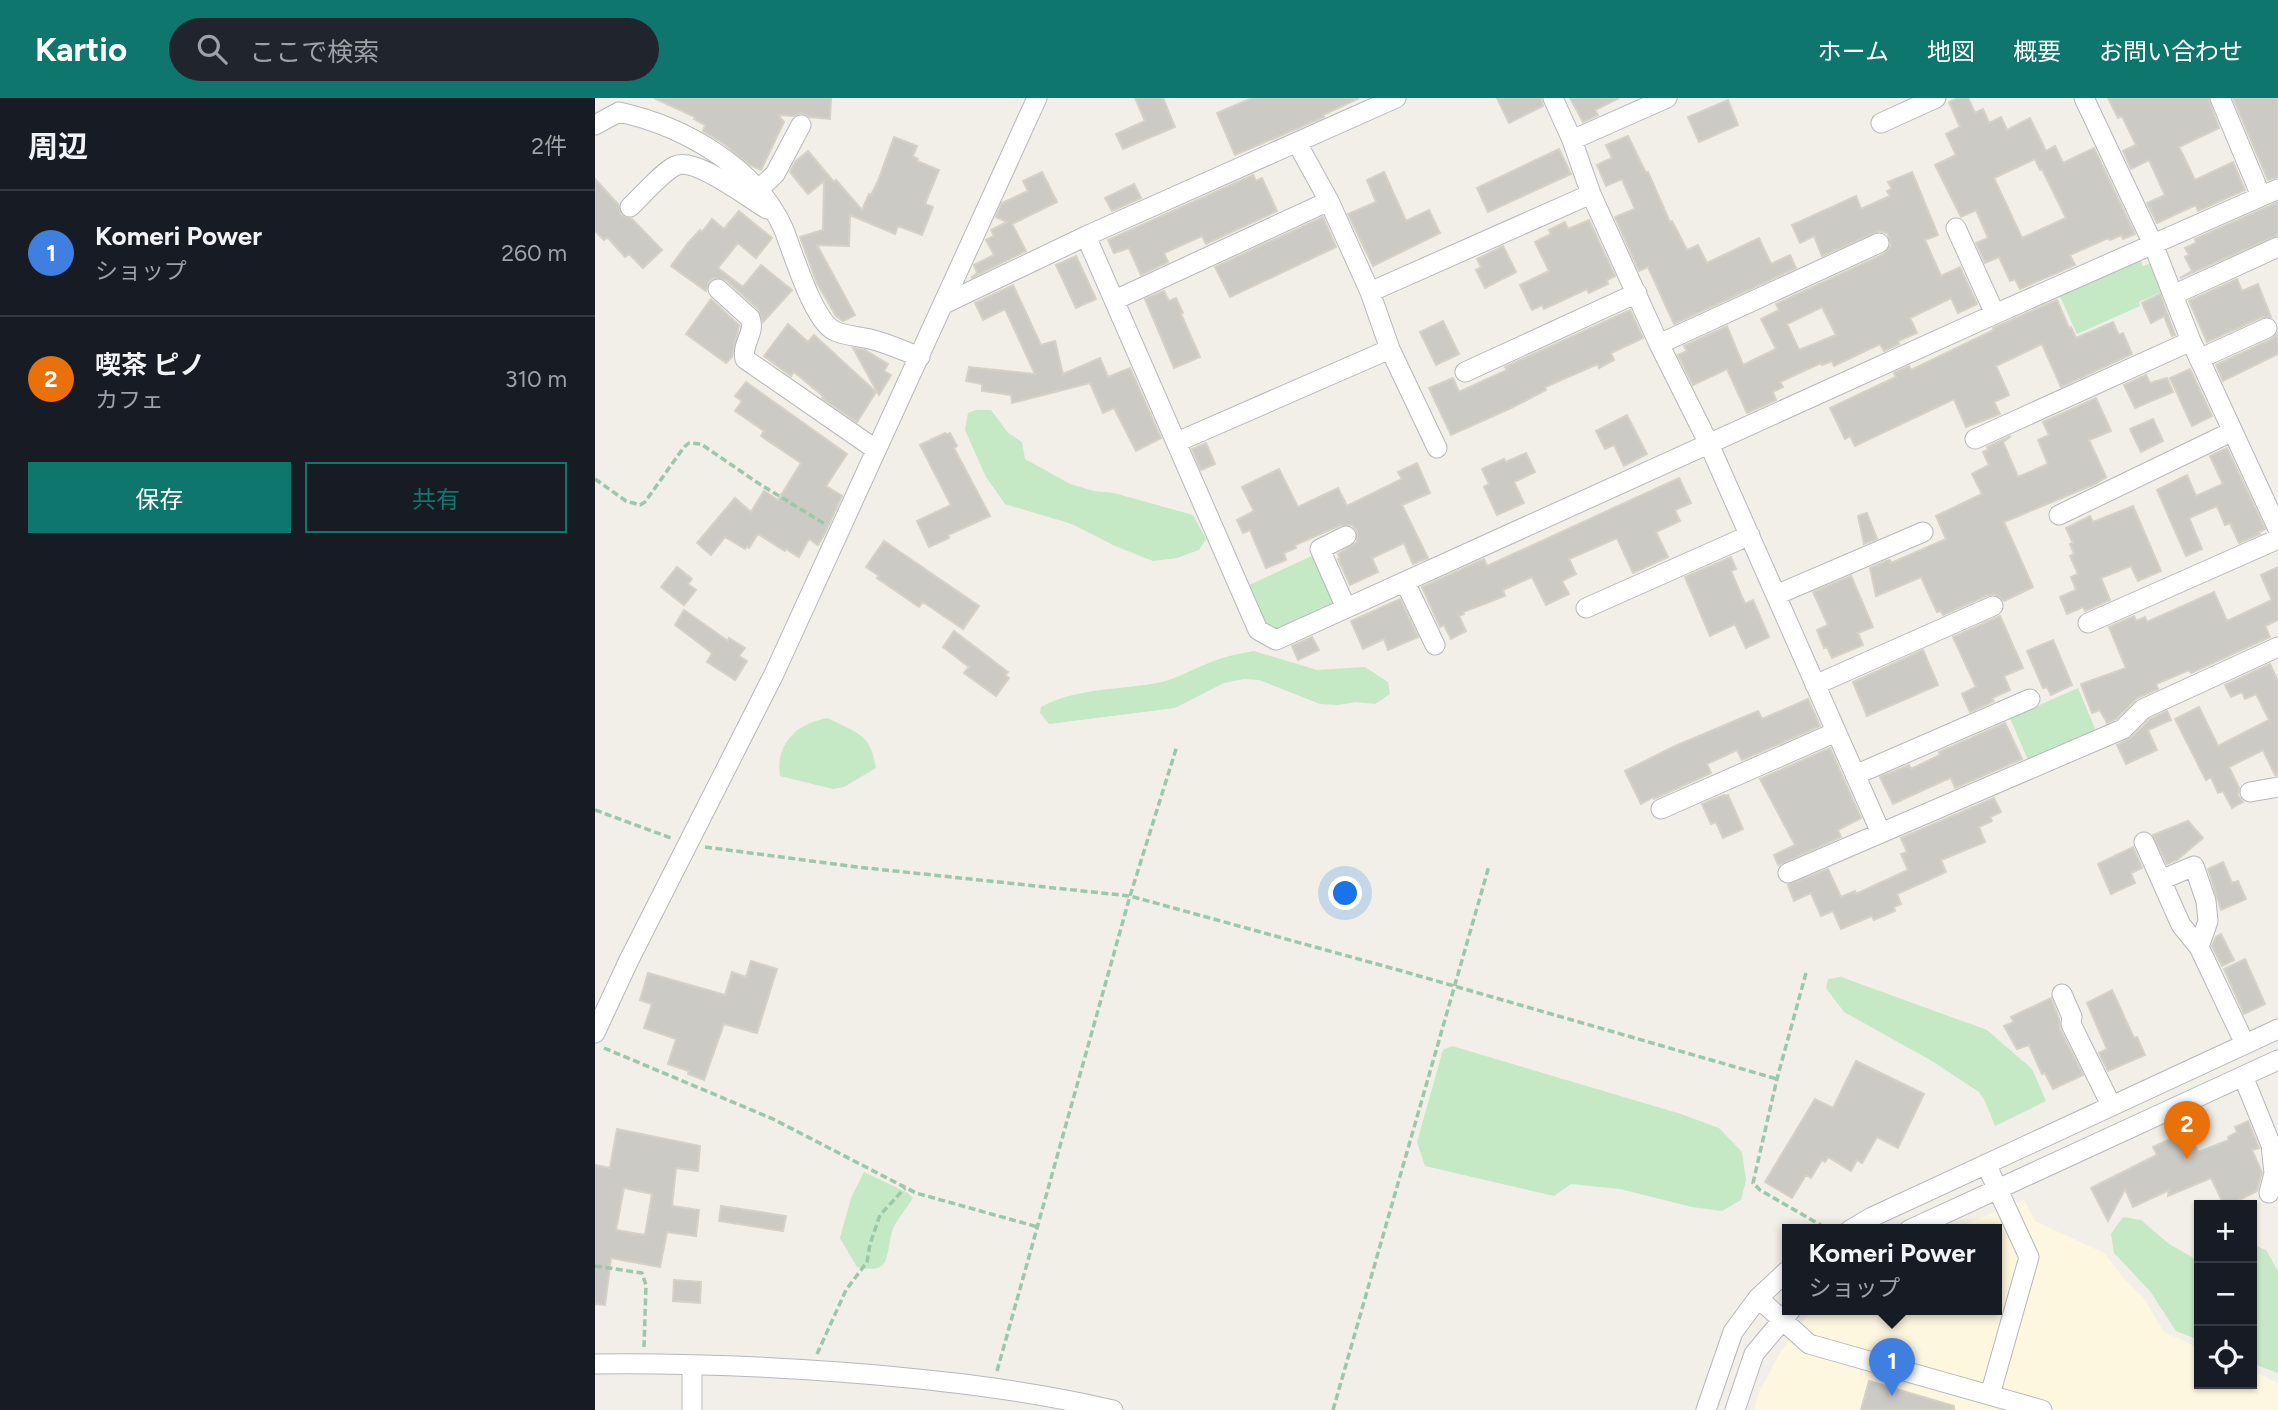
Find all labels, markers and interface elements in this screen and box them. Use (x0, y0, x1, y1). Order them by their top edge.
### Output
search box (169, 18, 659, 81)
text: Kartio (35, 30, 127, 69)
icon: search (193, 30, 231, 68)
text: ここで検索 (249, 36, 379, 68)
text: ホーム (1818, 37, 1889, 66)
text: 地図 (1927, 37, 1975, 66)
text: 概要 (2013, 37, 2061, 66)
text: お問い合わせ (2099, 37, 2243, 66)
text: 周辺 (28, 128, 88, 165)
text: 2件 (531, 132, 567, 160)
text: Komeri Power (95, 220, 262, 252)
text: 1 (46, 239, 56, 267)
text: 260 m (501, 239, 567, 267)
text: ショップ (95, 257, 187, 285)
text: 喫茶 ピノ (95, 349, 205, 381)
text: 2 (44, 365, 58, 393)
text: 310 m (505, 365, 567, 393)
text: カフェ (95, 386, 164, 414)
button: 保存 (28, 462, 291, 533)
button: 共有 (305, 462, 567, 533)
your location (1328, 876, 1362, 910)
pin: 2 (2164, 1101, 2210, 1159)
map controls (2194, 1200, 2257, 1389)
button: + (2194, 1200, 2257, 1263)
popup (1782, 1224, 2002, 1315)
text: Komeri Power (1808, 1237, 1976, 1269)
button: − (2194, 1263, 2257, 1326)
text: ショップ (1808, 1274, 1900, 1302)
button: locate (2194, 1326, 2257, 1389)
pin: 1 (1869, 1338, 1915, 1396)

